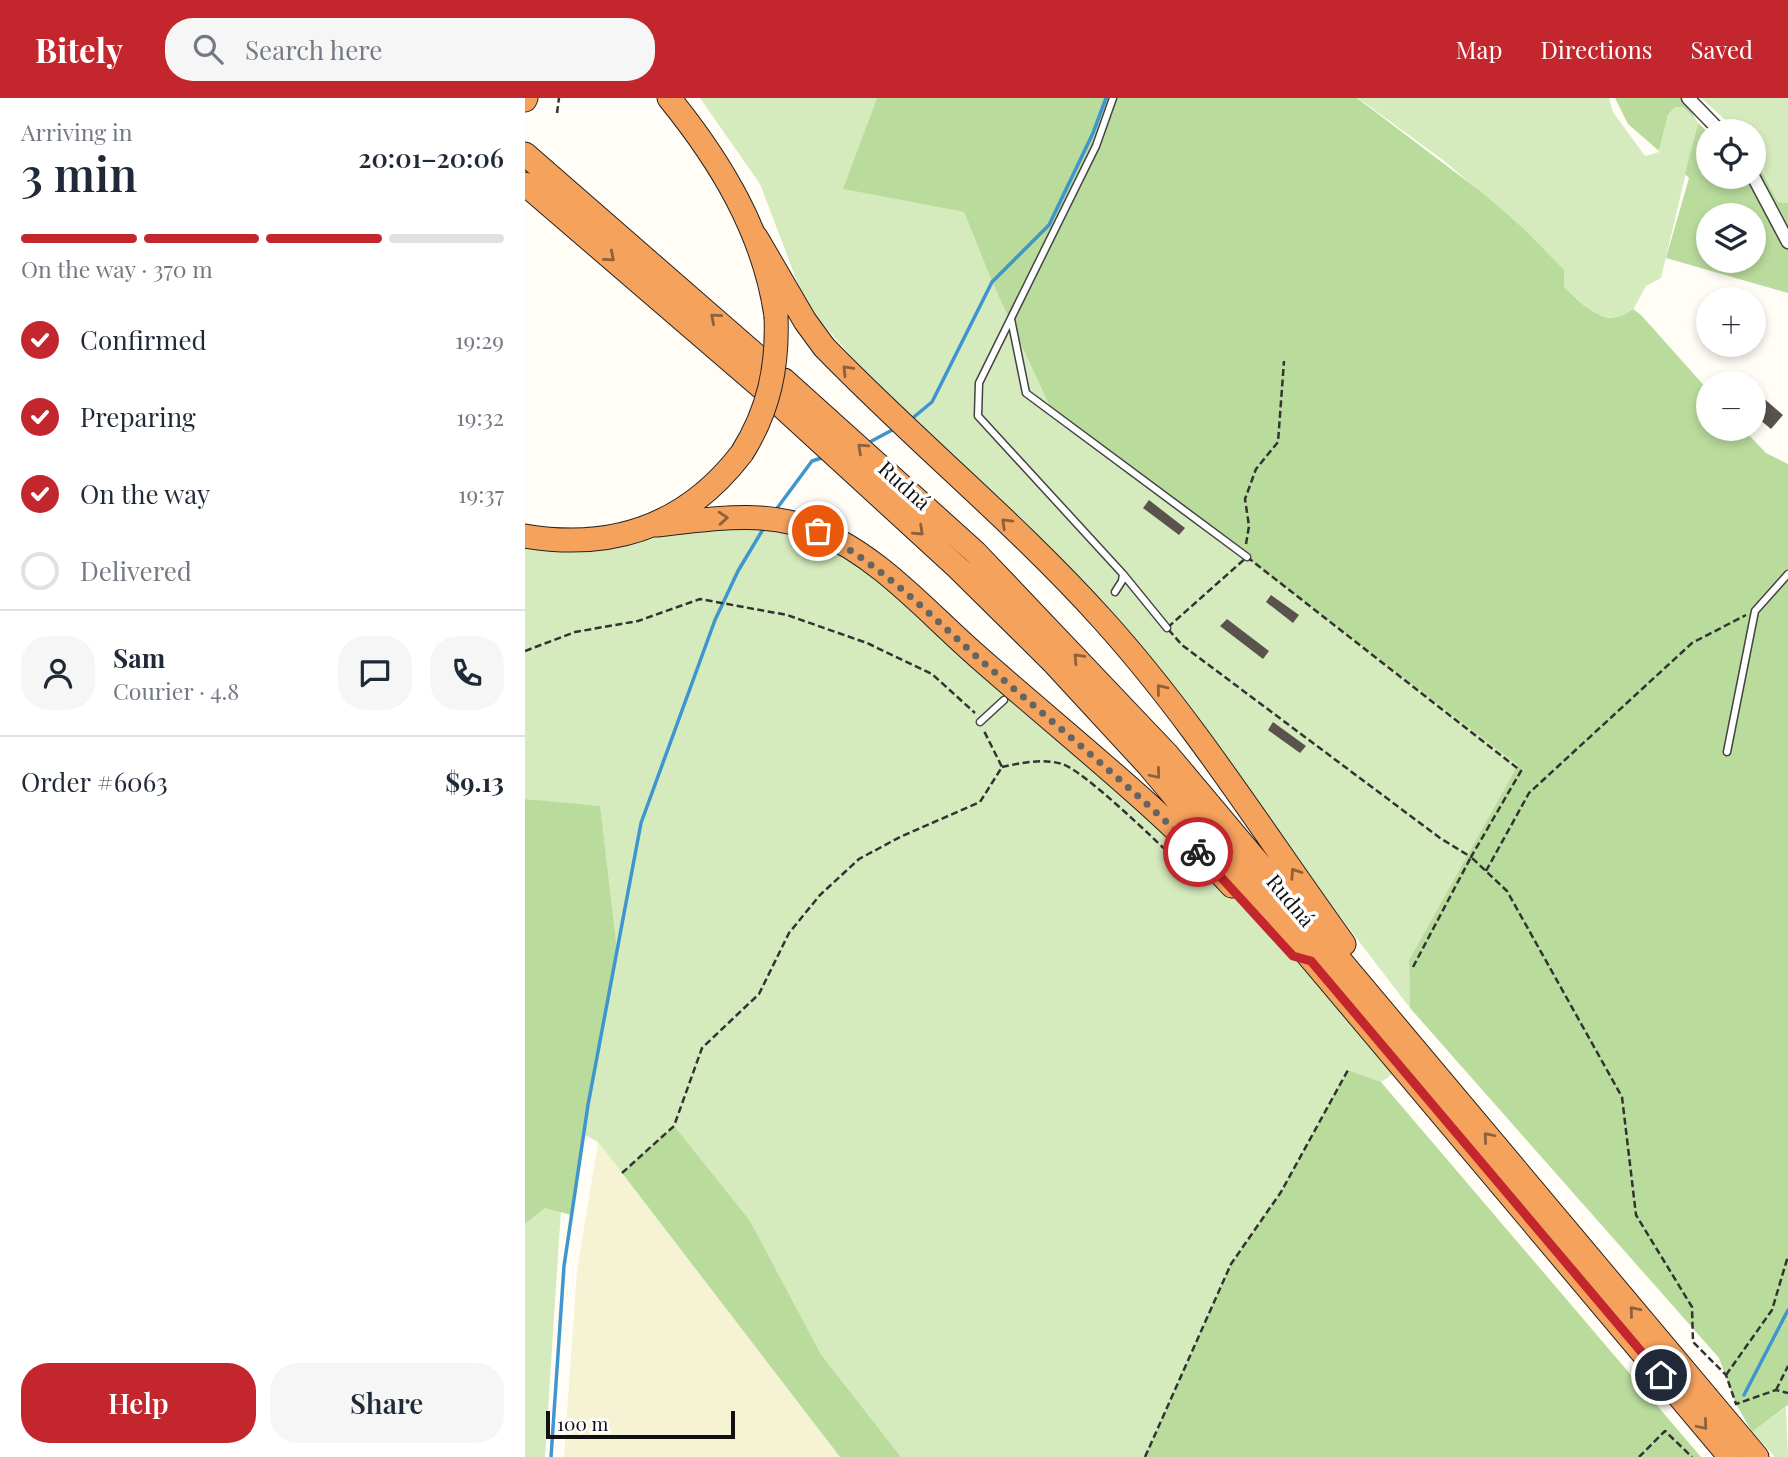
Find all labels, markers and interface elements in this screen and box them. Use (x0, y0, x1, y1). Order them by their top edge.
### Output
search box (165, 18, 655, 81)
text: Bitely (35, 27, 123, 71)
icon: search (189, 30, 227, 68)
text: Search here (245, 32, 383, 67)
text: Map (1456, 33, 1502, 65)
text: Directions (1540, 33, 1653, 65)
text: Saved (1691, 33, 1753, 65)
text: Arriving in (21, 116, 133, 147)
map controls (1696, 119, 1766, 441)
button: locate (1696, 119, 1766, 189)
text: 20:01–20:06 (358, 140, 504, 175)
text: 3 min (21, 142, 137, 204)
button: layers (1696, 203, 1766, 273)
one-way arrow (601, 249, 614, 261)
text: On the way · 370 m (21, 253, 213, 284)
button: + (1696, 287, 1766, 357)
one-way arrow (710, 314, 723, 326)
icon: check (21, 321, 59, 359)
text: Confirmed (80, 322, 207, 357)
text: 19:29 (455, 324, 504, 355)
one-way arrow (842, 366, 855, 379)
button: − (1696, 371, 1766, 441)
icon: check (21, 398, 59, 436)
text: Preparing (80, 399, 196, 434)
text: 19:32 (456, 401, 504, 432)
one-way arrow (857, 444, 870, 456)
street label: Rudná (873, 454, 938, 516)
icon: check (21, 475, 59, 513)
text: On the way (80, 476, 210, 511)
text: 19:37 (458, 478, 504, 509)
pin (788, 501, 848, 561)
one-way arrow (718, 511, 729, 526)
icon: bag (799, 512, 837, 550)
one-way arrow (1001, 519, 1014, 531)
one-way arrow (911, 523, 924, 535)
text: Delivered (80, 553, 192, 588)
button: person (21, 636, 95, 710)
button: chat (338, 636, 412, 710)
button: phone (430, 636, 504, 710)
text: Sam (113, 640, 165, 675)
one-way arrow (1073, 653, 1086, 666)
text: Courier · 4.8 (113, 675, 239, 706)
one-way arrow (1157, 685, 1169, 698)
text: Order #6063 (21, 764, 168, 799)
text: $9.13 (445, 764, 504, 799)
one-way arrow (1148, 766, 1160, 779)
courier (1163, 817, 1233, 887)
icon: bike (1179, 833, 1217, 871)
street label: Rudná (1261, 867, 1322, 932)
one-way arrow (1290, 868, 1303, 881)
one-way arrow (1484, 1132, 1496, 1145)
one-way arrow (1630, 1306, 1643, 1319)
pin (1631, 1345, 1691, 1405)
icon: home (1642, 1356, 1680, 1394)
button: Help (21, 1363, 256, 1443)
button: Share (270, 1363, 504, 1443)
scale bar (546, 1408, 735, 1440)
text: 100 m (557, 1410, 608, 1436)
one-way arrow (1695, 1416, 1707, 1429)

